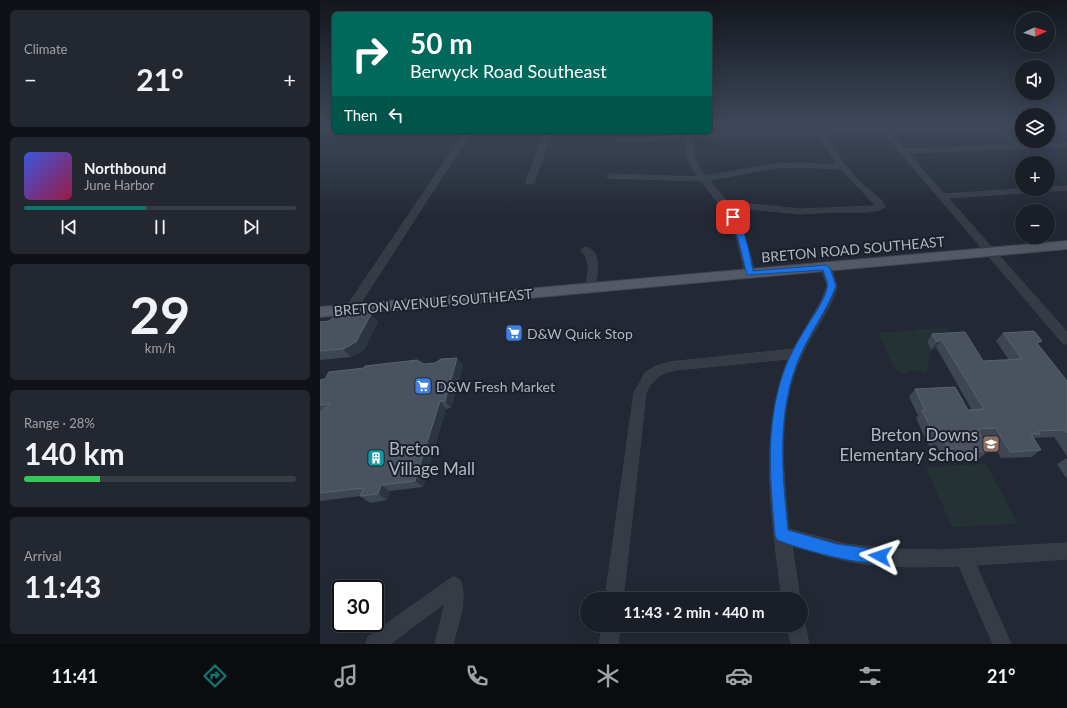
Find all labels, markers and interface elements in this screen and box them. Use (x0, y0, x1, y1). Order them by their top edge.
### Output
north arrow (1015, 12, 1055, 52)
map controls (1015, 12, 1055, 244)
text: 50 m (410, 26, 473, 60)
icon: right (344, 28, 396, 80)
text: Climate (24, 41, 67, 57)
text: Berwyck Road Southeast (410, 60, 607, 82)
button: sound (1015, 60, 1055, 100)
text: 21° (136, 61, 184, 97)
text: − (24, 66, 37, 93)
text: + (283, 66, 296, 93)
icon: left (385, 104, 407, 126)
text: Then (344, 106, 377, 124)
button: layers (1015, 108, 1055, 148)
button: + (1015, 156, 1055, 196)
text: Northbound (84, 159, 166, 177)
text: June Harbor (84, 177, 154, 193)
pin (716, 200, 750, 234)
button: − (1015, 204, 1055, 244)
icon: arrive (722, 206, 744, 228)
icon: previous (58, 216, 80, 238)
icon: pause (149, 216, 171, 238)
icon: next (240, 216, 262, 238)
street label: BRETON ROAD SOUTHEAST (761, 232, 946, 265)
text: 29 (130, 283, 190, 345)
street label: BRETON AVENUE SOUTHEAST (333, 285, 534, 319)
supermarket icon: D&W Quick Stop (504, 323, 524, 343)
place label: D&W Quick Stop (527, 325, 633, 342)
text: km/h (145, 340, 175, 356)
supermarket icon: D&W Fresh Market (413, 376, 433, 396)
place label: D&W Fresh Market (436, 378, 555, 395)
text: Range · 28% (24, 415, 95, 431)
place label: Breton Downs Elementary School (839, 424, 978, 465)
school or university icon: Breton Downs Elementary School (981, 434, 1001, 454)
text: 140 km (24, 435, 125, 471)
place label: Breton Village Mall (389, 438, 475, 479)
building icon: Breton Village Mall (366, 448, 386, 468)
position arrow (859, 535, 901, 577)
text: Arrival (24, 548, 61, 564)
text: 11:43 (24, 568, 101, 604)
speed limit sign: 30 (332, 580, 384, 632)
text: 11:43 · 2 min · 440 m (624, 603, 764, 621)
icon: directions (201, 662, 229, 690)
icon: music (332, 662, 360, 690)
icon: phone (463, 662, 491, 690)
icon: climate (594, 662, 622, 690)
icon: car (725, 662, 753, 690)
icon: filters (856, 662, 884, 690)
text: 11:41 (52, 665, 98, 687)
text: 21° (987, 665, 1015, 687)

